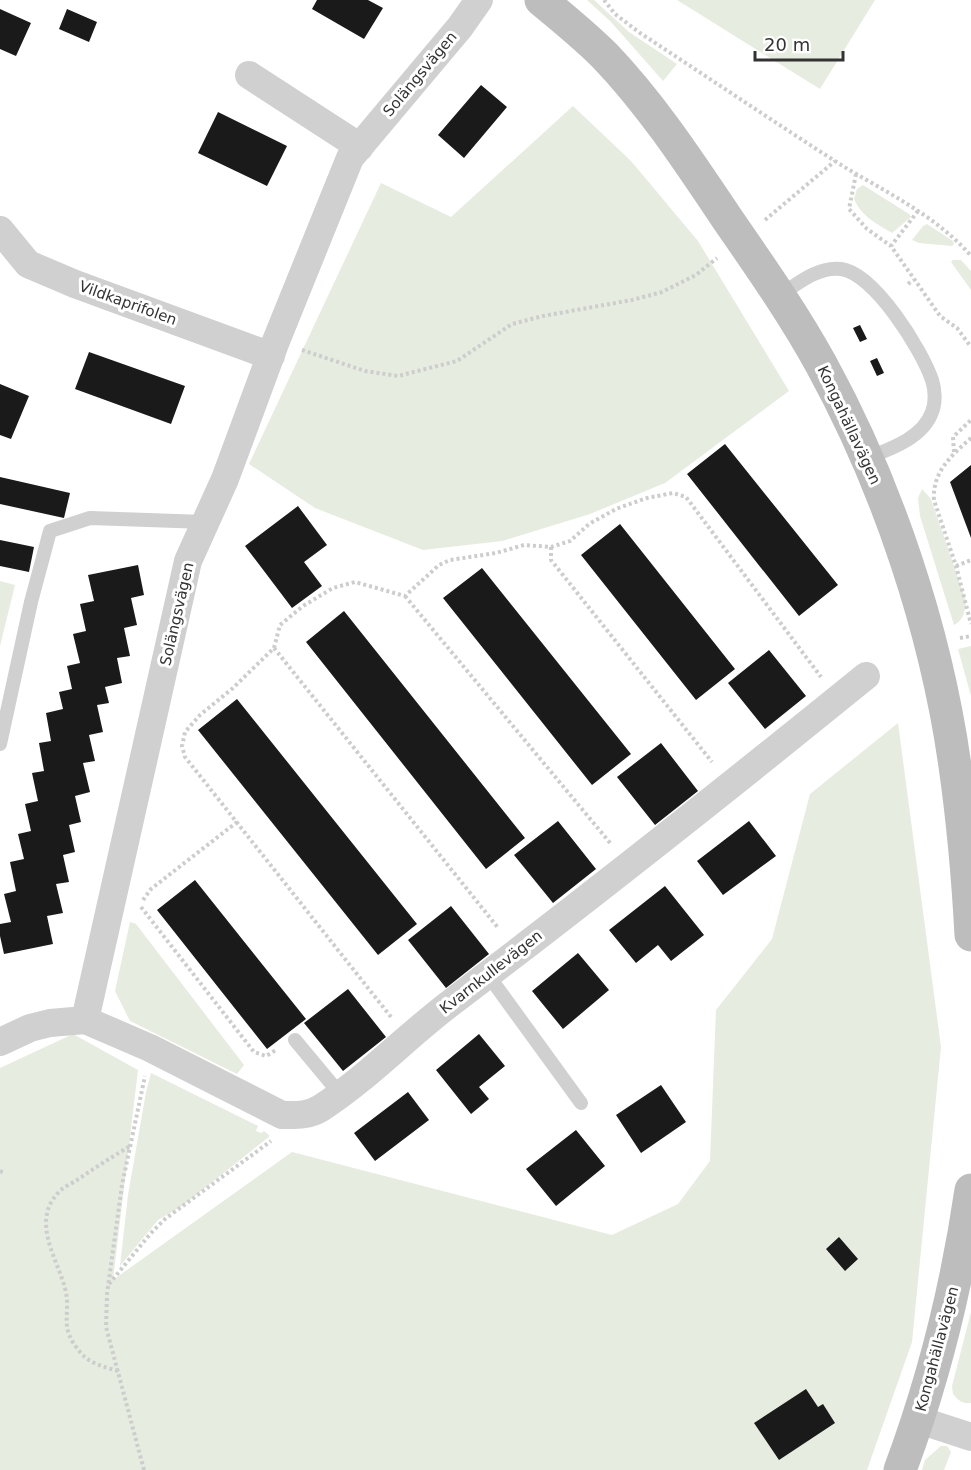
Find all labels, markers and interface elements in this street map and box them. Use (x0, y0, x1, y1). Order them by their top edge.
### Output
scale bar (755, 24, 844, 62)
street label: Solängsvägen (379, 28, 461, 120)
text: 20 m (764, 34, 810, 55)
street label: Vildkaprifolen (77, 277, 179, 329)
street label: Kongahällavägen (814, 363, 884, 487)
street label: Solängsvägen (156, 561, 198, 667)
street label: Kvarnkullevägen (436, 926, 546, 1018)
street label: Kongahällavägen (912, 1284, 962, 1414)

